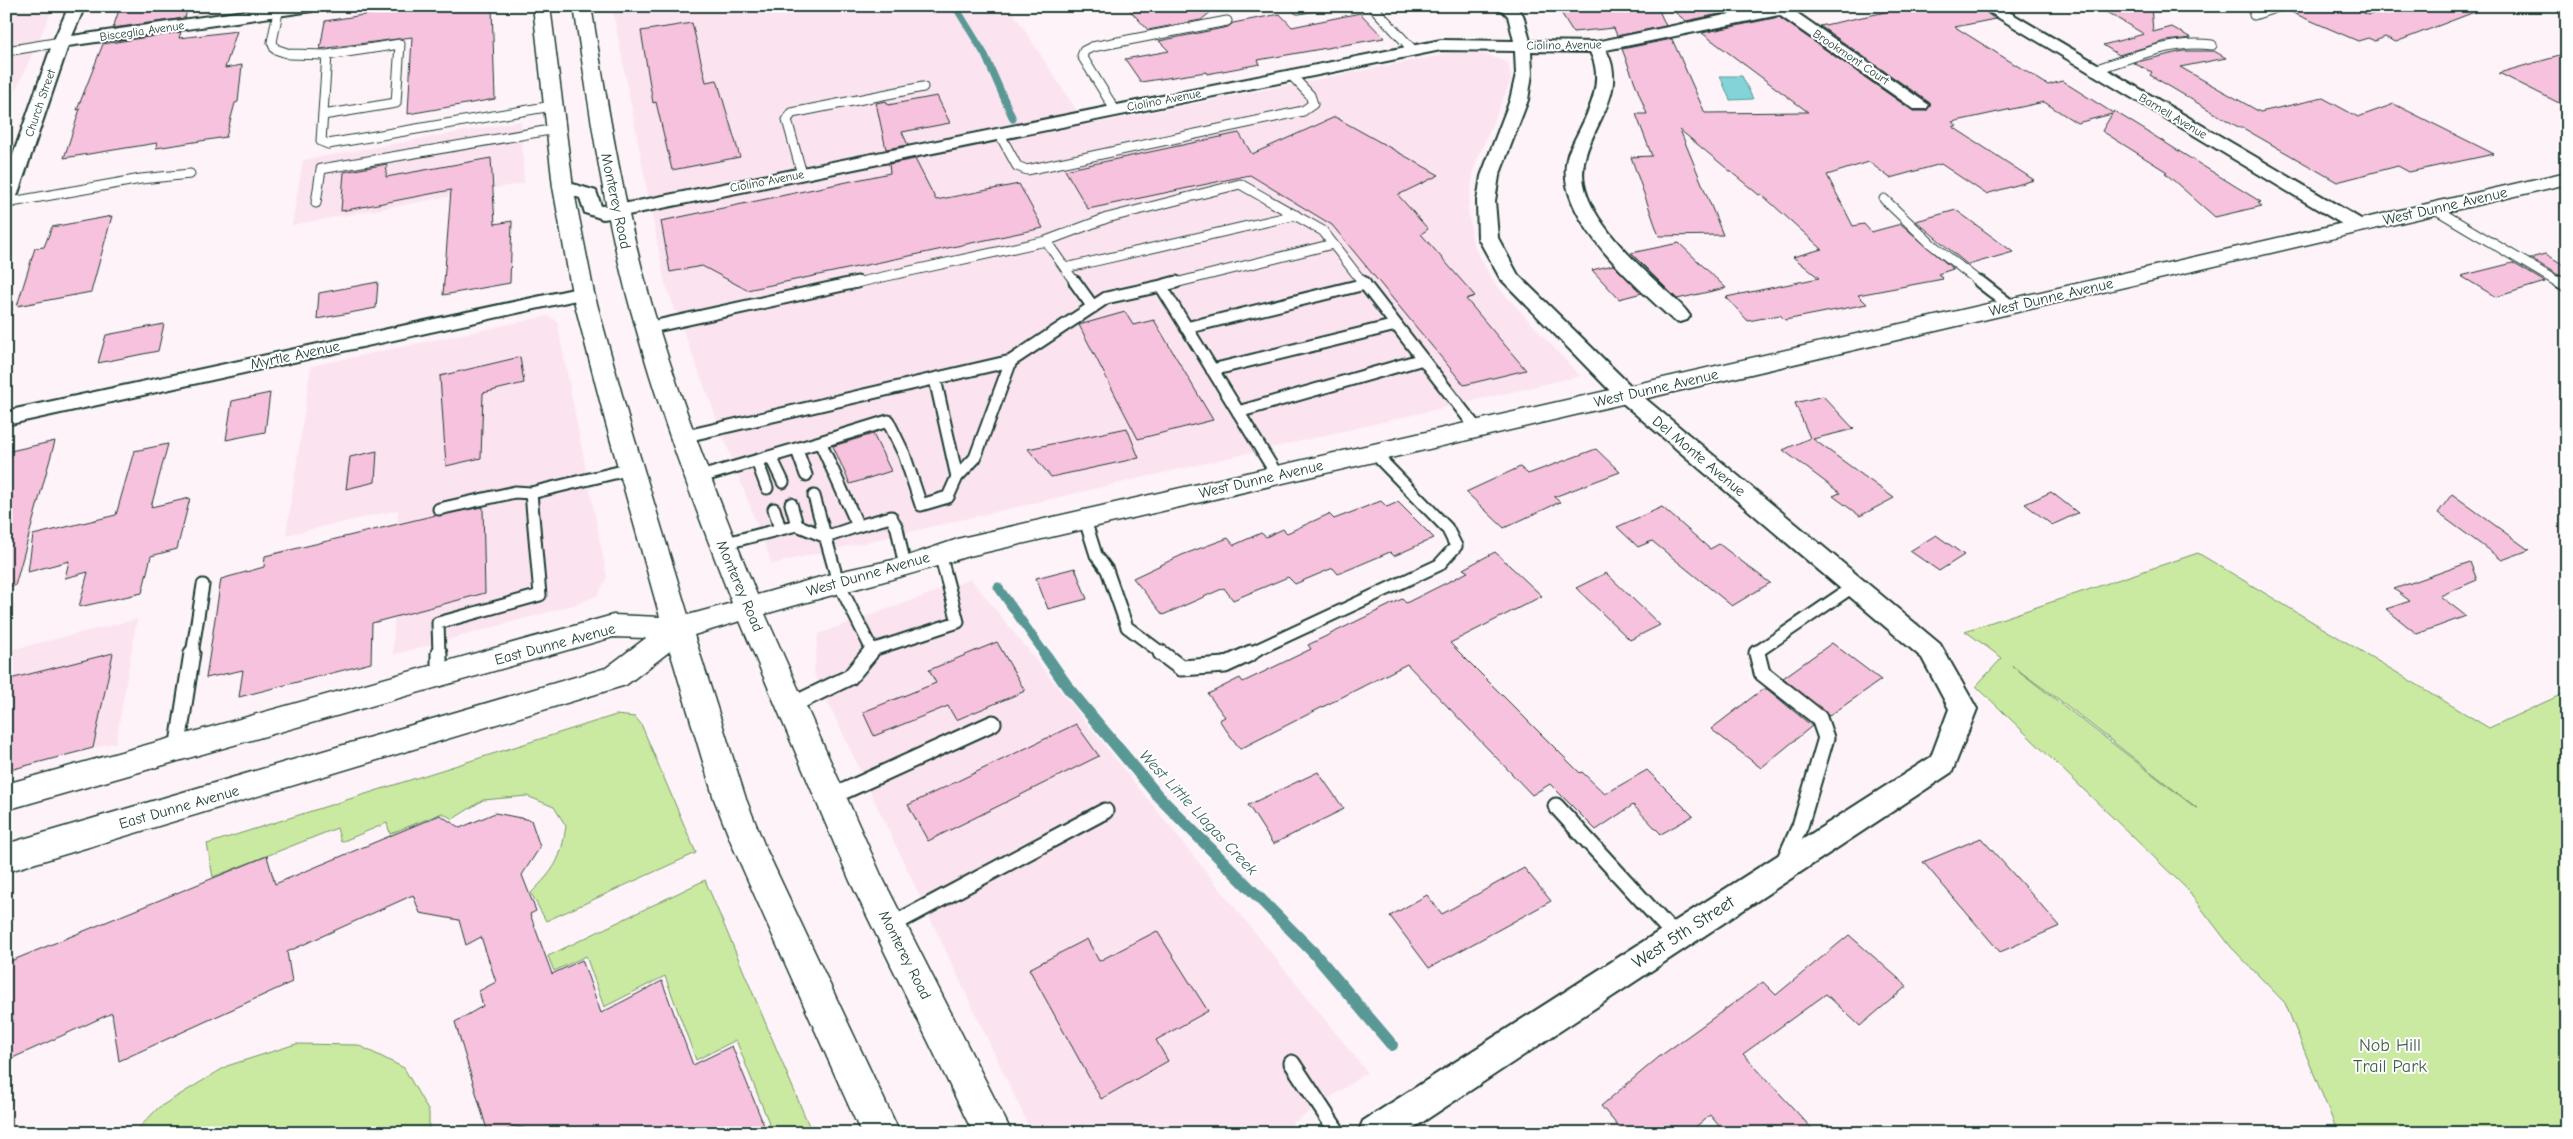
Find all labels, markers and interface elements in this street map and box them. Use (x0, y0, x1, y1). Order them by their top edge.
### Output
street label: Bisceglia Avenue (99, 18, 185, 44)
street label: Brookmont Court (1810, 26, 1892, 88)
street label: Ciolino Avenue (1526, 37, 1602, 53)
street label: Church Street (22, 67, 58, 139)
street label: Ciolino Avenue (1126, 86, 1202, 114)
street label: Barnell Avenue (2136, 90, 2210, 142)
street label: Monterey Road (597, 151, 635, 251)
street label: Ciolino Avenue (729, 167, 805, 195)
street label: West Dunne Avenue (2381, 183, 2509, 229)
street label: West Dunne Avenue (1987, 274, 2115, 320)
street label: Myrtle Avenue (249, 337, 342, 373)
street label: West Dunne Avenue (1592, 365, 1720, 411)
street label: Del Monte Avenue (1649, 412, 1750, 501)
street label: West Dunne Avenue (1197, 456, 1325, 502)
street label: Monterey Road (713, 538, 767, 634)
street label: West Dunne Avenue (805, 548, 932, 600)
street label: East Dunne Avenue (493, 619, 618, 669)
water label: West Little Llagas Creek (1136, 746, 1261, 879)
street label: East Dunne Avenue (117, 781, 242, 833)
street label: West 5th Street (1628, 891, 1739, 973)
street label: Monterey Road (875, 907, 935, 1003)
park label: Nob Hill Trail Park (2353, 1035, 2427, 1077)

